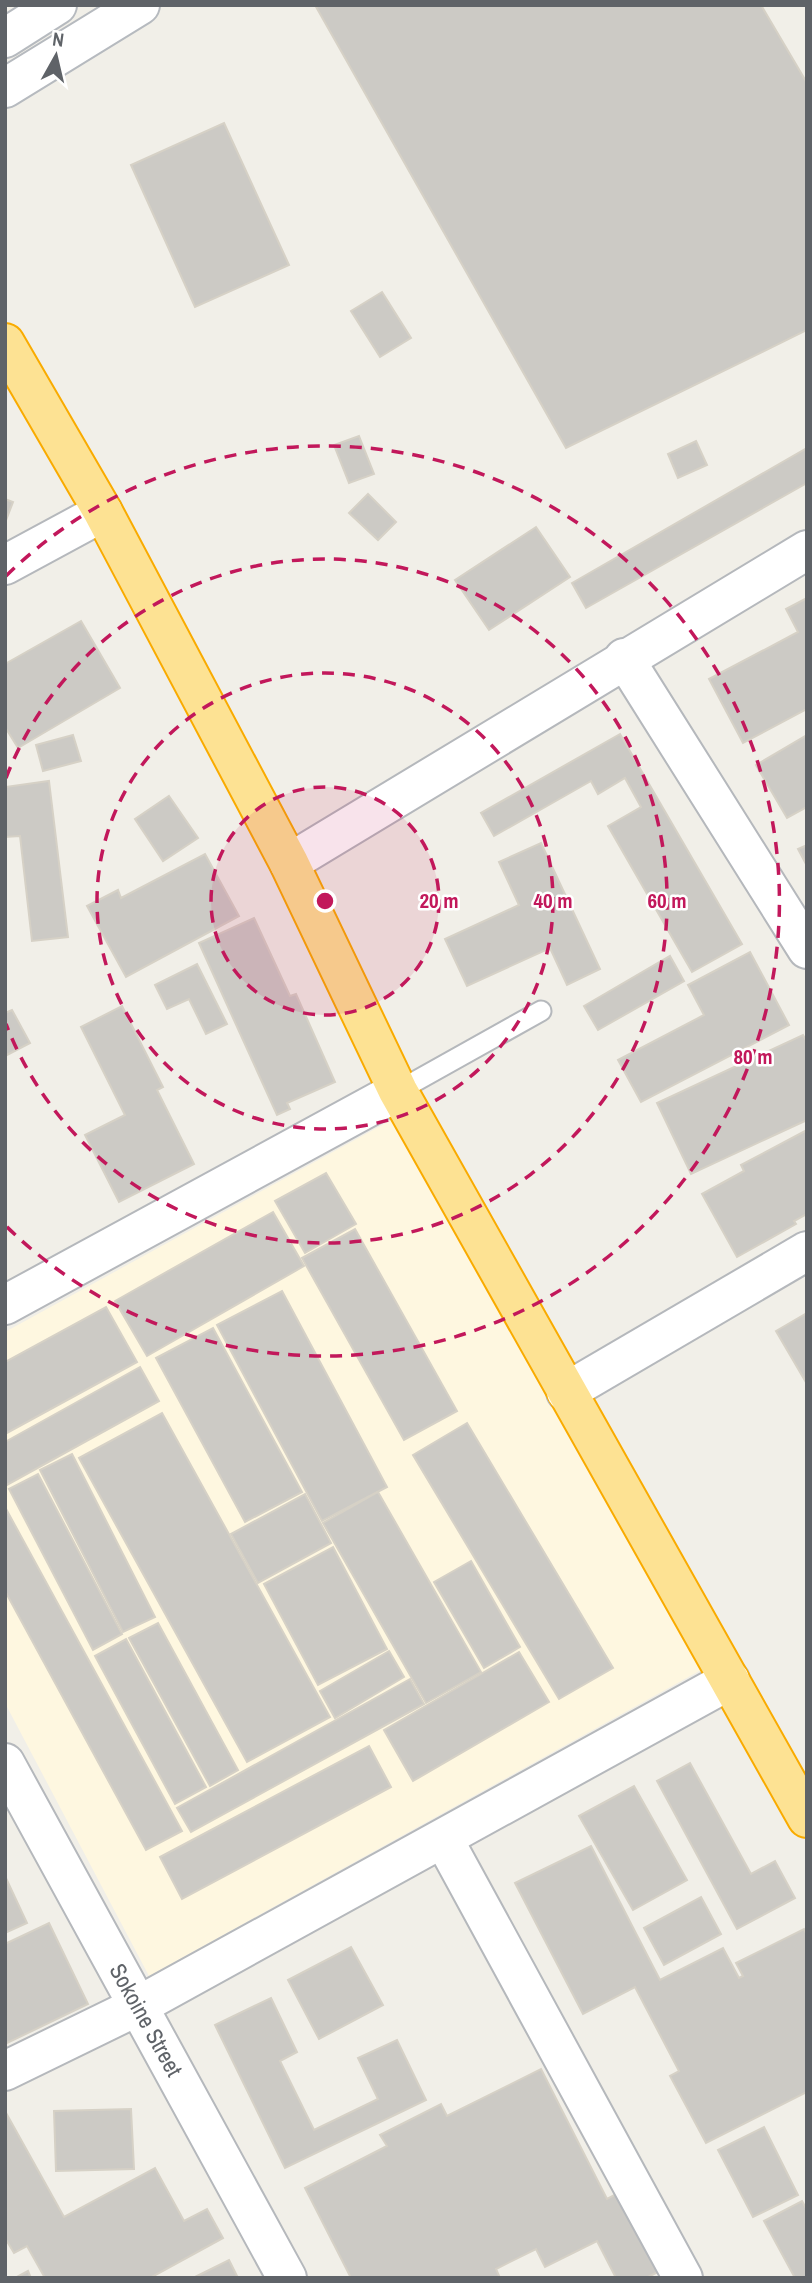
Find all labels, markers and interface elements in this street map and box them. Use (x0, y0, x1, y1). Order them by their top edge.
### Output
north arrow (21, 21, 91, 91)
text: N (51, 26, 66, 53)
text: 20 m (419, 886, 459, 915)
text: 40 m (533, 886, 573, 915)
text: 60 m (647, 886, 687, 915)
centre of rings (313, 889, 337, 913)
text: 80 m (733, 1042, 773, 1071)
street label: Sokoine Street (103, 1958, 190, 2082)

